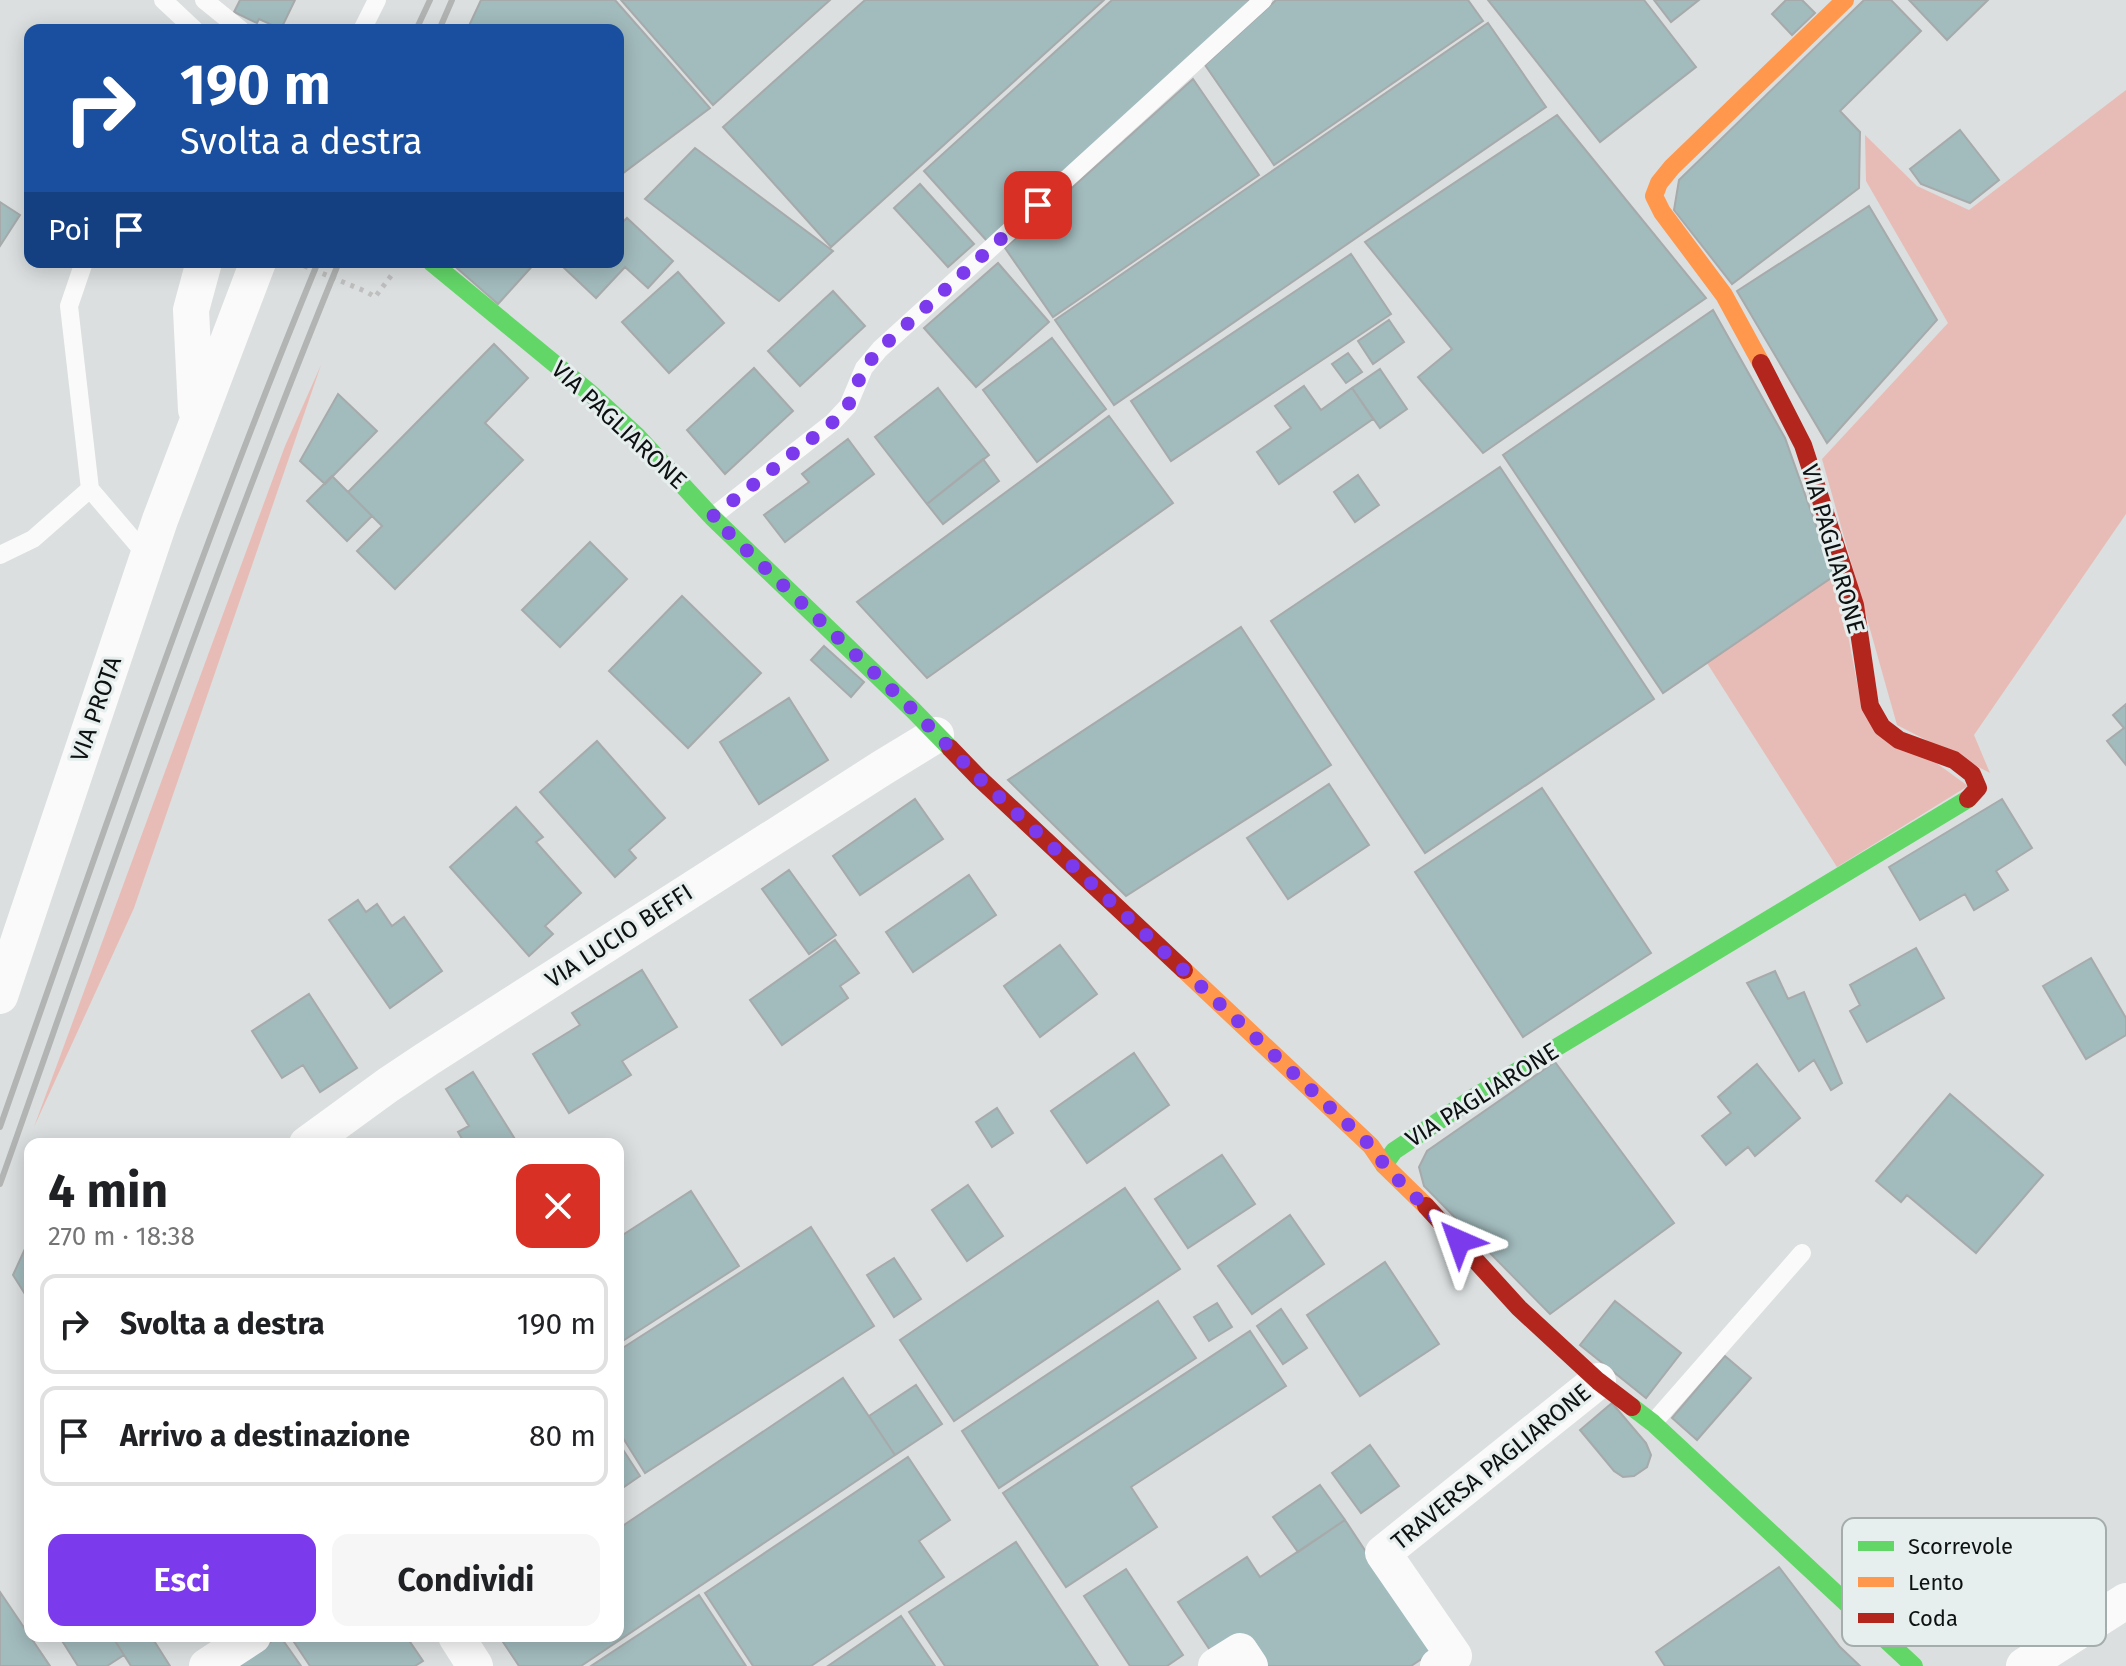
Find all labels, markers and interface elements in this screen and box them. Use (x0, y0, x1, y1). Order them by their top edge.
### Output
text: 190 m (180, 52, 331, 119)
icon: right (48, 56, 152, 160)
text: Svolta a destra (180, 120, 423, 164)
pin (1004, 171, 1072, 239)
icon: arrive (1016, 183, 1060, 227)
icon: arrive (107, 208, 151, 252)
text: Poi (48, 212, 91, 248)
street label: VIA PAGLIARONE (546, 355, 692, 495)
street label: VIA PAGLIARONE (1795, 461, 1871, 637)
street label: VIA PROTA (65, 652, 127, 765)
street label: VIA LUCIO BEFFI (540, 878, 698, 994)
street label: VIA PAGLIARONE (1401, 1037, 1563, 1153)
text: 4 min (48, 1162, 168, 1220)
button: close (516, 1164, 600, 1248)
position arrow (1417, 1199, 1501, 1283)
text: 270 m · 18:38 (48, 1221, 195, 1252)
icon: right (52, 1302, 96, 1346)
text: Svolta a destra (120, 1306, 325, 1342)
text: 190 m (517, 1306, 596, 1342)
street label: TRAVERSA PAGLIARONE (1386, 1378, 1596, 1556)
icon: arrive (52, 1414, 96, 1458)
text: Arrivo a destinazione (120, 1418, 410, 1454)
text: 80 m (529, 1418, 596, 1454)
legend (1842, 1518, 2106, 1646)
text: Scorrevole (1908, 1533, 2013, 1560)
button: Esci (48, 1534, 316, 1626)
button: Condividi (332, 1534, 600, 1626)
text: Lento (1908, 1569, 1964, 1596)
text: Coda (1908, 1605, 1958, 1632)

